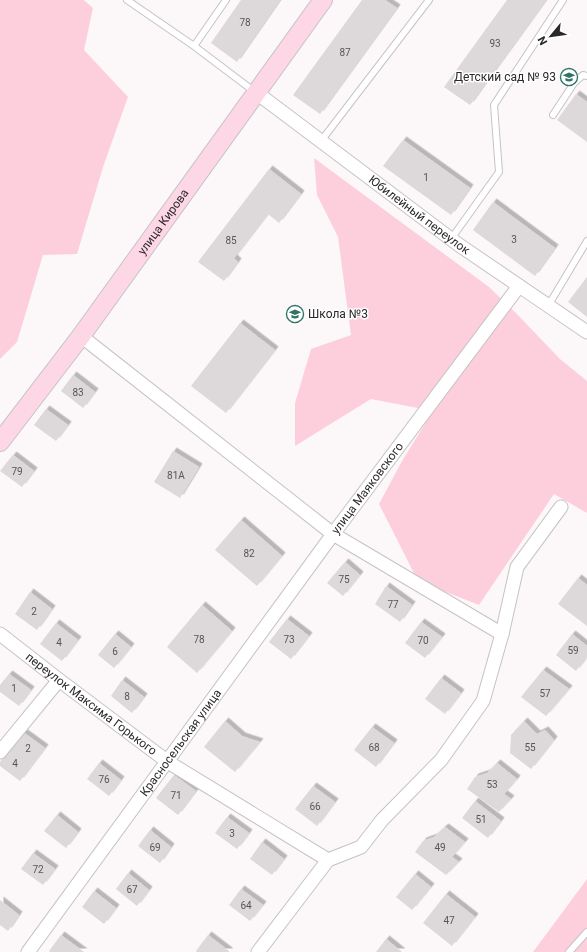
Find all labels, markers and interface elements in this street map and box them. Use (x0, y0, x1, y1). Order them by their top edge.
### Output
north arrow (531, 16, 571, 56)
house number: 78 (239, 17, 251, 28)
text: N (535, 34, 550, 47)
house number: 93 (489, 38, 501, 49)
house number: 87 (339, 47, 351, 58)
school or university icon: Детский сад № 93 (559, 67, 579, 87)
place label: Детский сад № 93 (454, 70, 556, 84)
house number: 1 (423, 172, 429, 183)
street label: Юбилейный переулок (366, 173, 473, 258)
street label: улица Кирова (135, 186, 191, 257)
house number: 3 (511, 234, 517, 245)
house number: 85 (225, 235, 237, 246)
school or university icon: Школа №3 (285, 304, 305, 324)
place label: Школа №3 (308, 307, 368, 321)
house number: 83 (72, 387, 84, 398)
street label: улица Маяковского (328, 440, 406, 537)
house number: 79 (11, 466, 23, 477)
house number: 81А (167, 470, 185, 481)
house number: 82 (243, 548, 255, 559)
house number: 75 (338, 574, 350, 585)
house number: 77 (387, 599, 399, 610)
house number: 2 (31, 606, 37, 617)
house number: 78 (193, 634, 205, 645)
house number: 73 (283, 634, 295, 645)
house number: 70 (417, 635, 429, 646)
house number: 4 (56, 637, 62, 648)
house number: 59 (567, 645, 579, 656)
house number: 6 (112, 646, 118, 657)
street label: переулок Максима Горького (23, 650, 160, 758)
house number: 1 (11, 683, 17, 694)
street label: Красносельская улица (137, 687, 224, 799)
house number: 57 (539, 688, 551, 699)
house number: 8 (124, 691, 130, 702)
house number: 68 (368, 742, 380, 753)
house number: 55 (524, 742, 536, 753)
house number: 2 (25, 743, 31, 754)
house number: 4 (12, 758, 18, 769)
house number: 76 (98, 774, 110, 785)
house number: 53 (486, 779, 498, 790)
house number: 71 (170, 790, 182, 801)
house number: 66 (309, 801, 321, 812)
house number: 51 (475, 814, 487, 825)
house number: 3 (229, 828, 235, 839)
house number: 69 (149, 842, 161, 853)
house number: 49 (434, 842, 446, 853)
house number: 72 (32, 864, 44, 875)
house number: 67 (126, 884, 138, 895)
house number: 64 (240, 900, 252, 911)
house number: 47 (443, 915, 455, 926)

